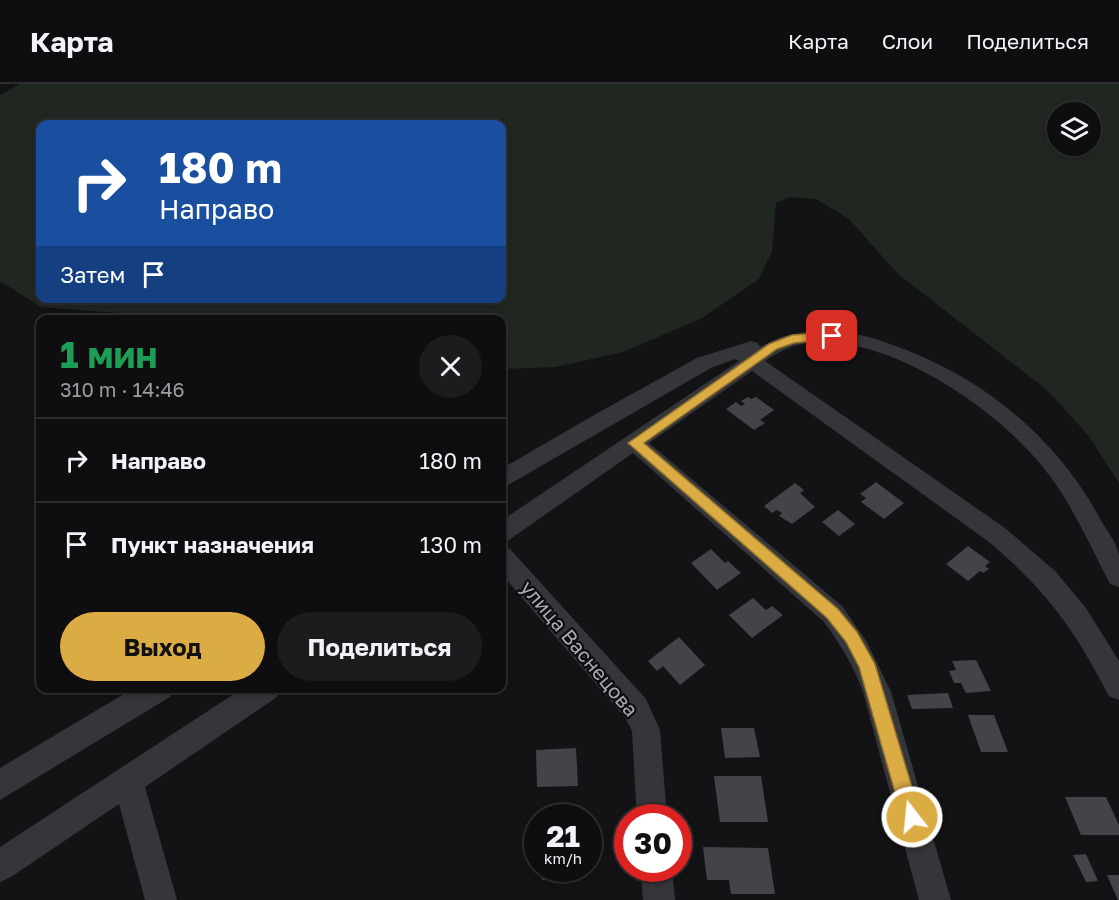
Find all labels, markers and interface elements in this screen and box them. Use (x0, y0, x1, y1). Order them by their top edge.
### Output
text: Карта (30, 25, 114, 58)
text: Карта (788, 28, 849, 54)
text: Слои (882, 28, 933, 54)
text: Поделиться (966, 28, 1089, 54)
map controls (1047, 102, 1101, 156)
button: layers (1047, 102, 1101, 156)
text: 180 m (159, 142, 282, 192)
icon: right (60, 144, 138, 222)
text: Направо (159, 193, 274, 225)
icon: arrive (137, 258, 170, 291)
text: Затем (60, 261, 125, 288)
pin (806, 310, 857, 361)
icon: arrive (815, 319, 848, 352)
text: 1 мин (60, 333, 157, 376)
button: close (419, 335, 482, 398)
text: 310 m · 14:46 (60, 377, 185, 401)
icon: right (60, 444, 93, 477)
text: Направо (111, 447, 206, 474)
text: 180 m (419, 447, 482, 474)
icon: arrive (60, 528, 93, 561)
text: Пункт назначения (111, 531, 314, 558)
text: 130 m (420, 531, 482, 558)
street label: улица Васнецова (516, 575, 644, 721)
button: Выход (60, 612, 265, 681)
button: Поделиться (277, 612, 482, 681)
position arrow (880, 785, 944, 849)
speed limit sign: 30 (614, 804, 692, 882)
text: 21 (546, 818, 580, 854)
text: km/h (544, 849, 582, 867)

